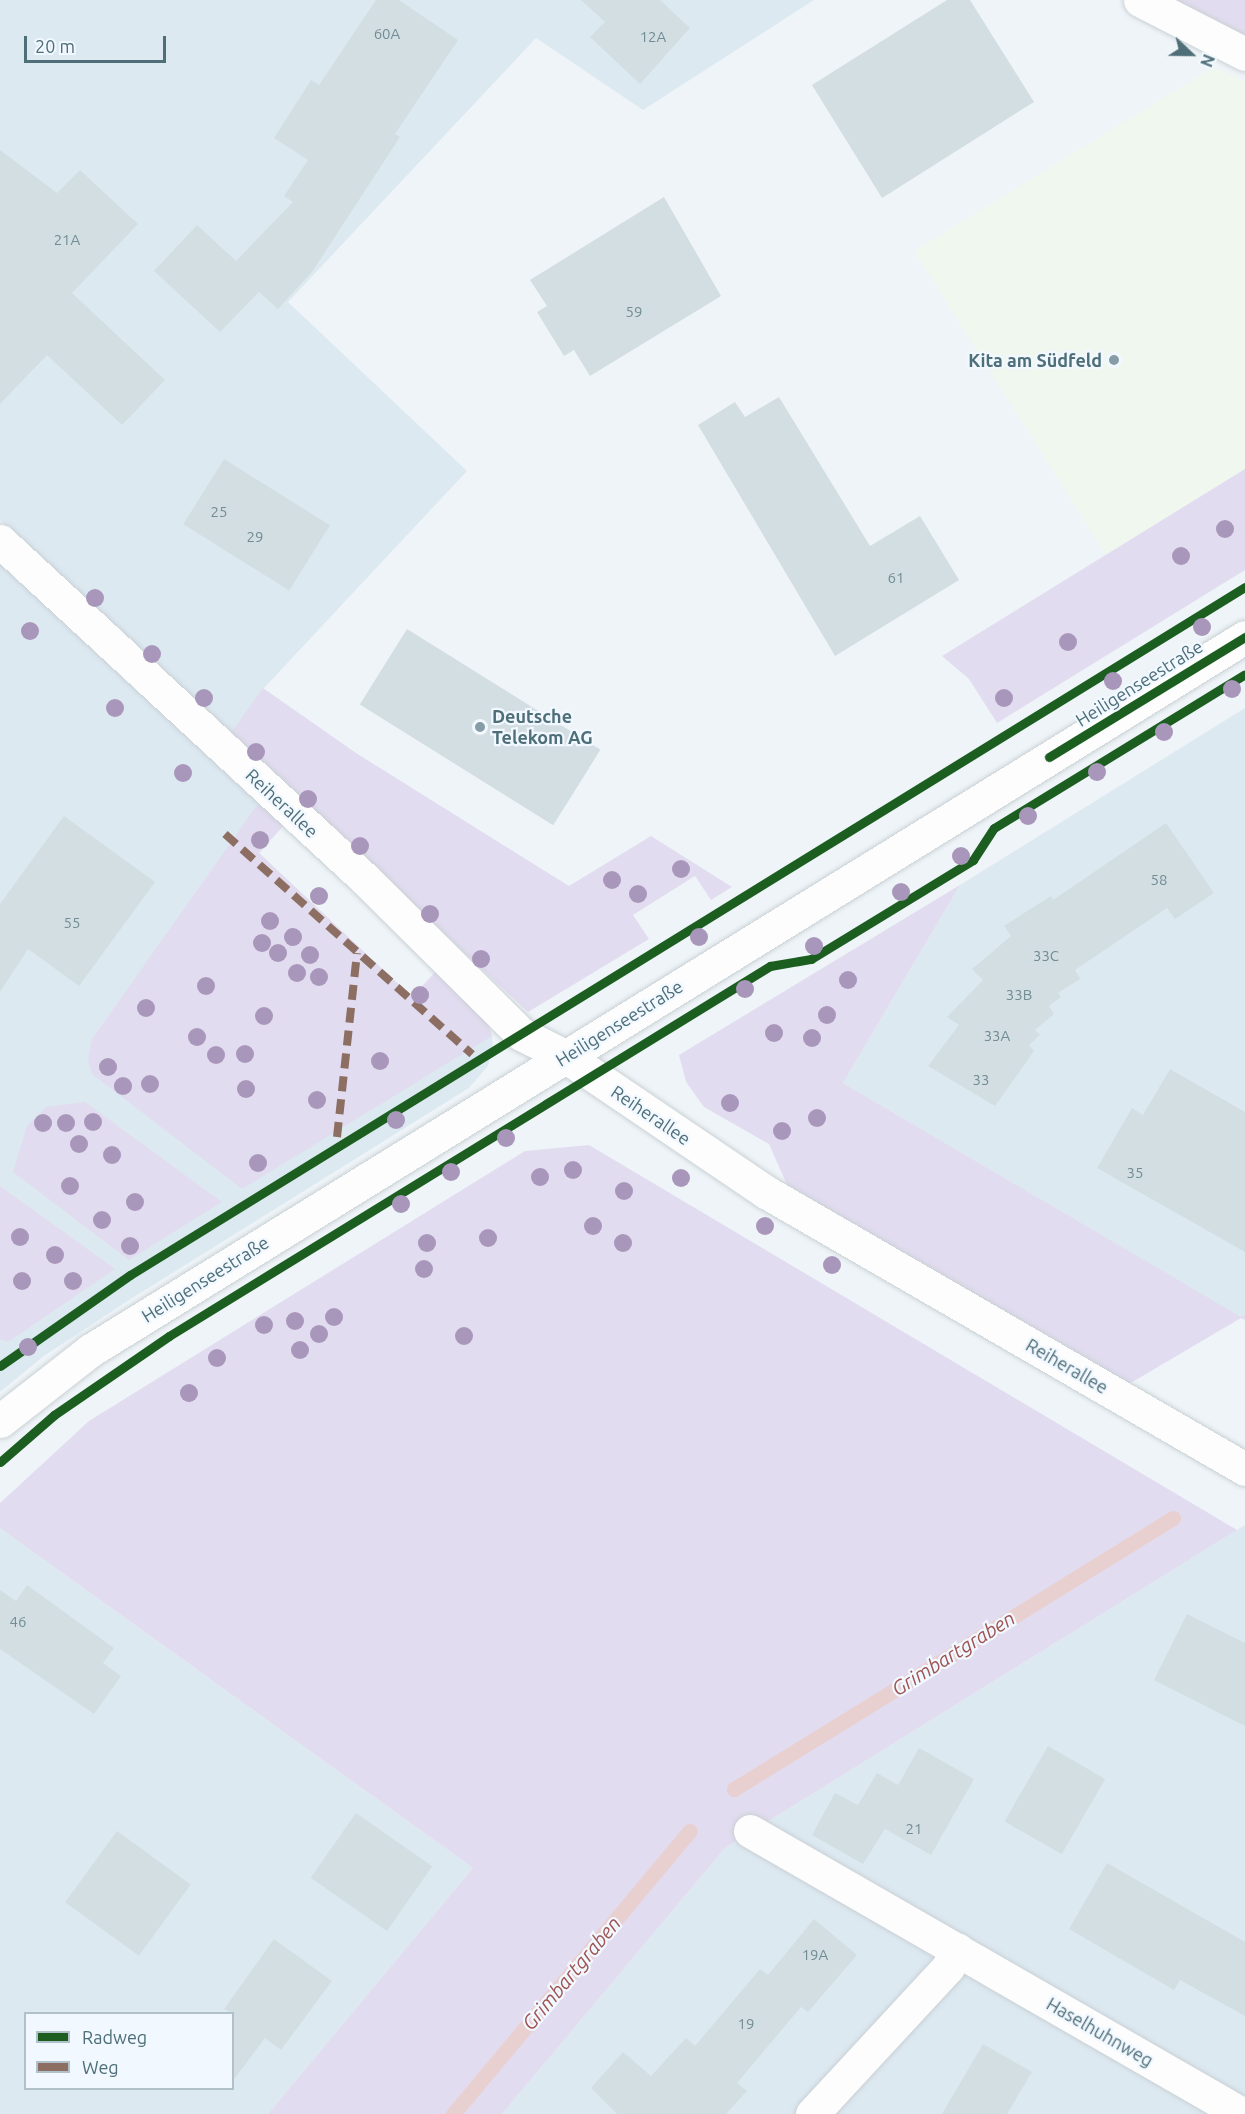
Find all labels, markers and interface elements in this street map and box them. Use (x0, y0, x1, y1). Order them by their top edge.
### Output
scale bar (27, 24, 170, 62)
north arrow (1161, 24, 1221, 84)
house number: 60A (374, 25, 400, 43)
house number: 12A (640, 28, 666, 46)
text: 20 m (35, 36, 75, 56)
text: N (1197, 52, 1218, 70)
house number: 21A (54, 231, 80, 249)
house number: 59 (626, 303, 642, 321)
place label: Kita am Südfeld (968, 349, 1102, 371)
marker: Kita am Südfeld (1107, 353, 1121, 367)
house number: 25 (211, 503, 227, 521)
house number: 29 (247, 528, 263, 546)
house number: 61 (888, 569, 904, 587)
street label: Heiligenseestraße (1071, 635, 1207, 731)
place label: Deutsche Telekom AG (492, 706, 593, 748)
marker: Deutsche Telekom AG (473, 720, 487, 734)
street label: Reiherallee (241, 764, 323, 842)
house number: 58 (1151, 871, 1167, 889)
house number: 55 (64, 914, 80, 932)
house number: 33C (1033, 947, 1059, 965)
street label: Heiligenseestraße (551, 975, 687, 1071)
house number: 33B (1006, 986, 1032, 1004)
house number: 33A (984, 1027, 1010, 1045)
house number: 33 (973, 1071, 989, 1089)
street label: Reiherallee (607, 1081, 695, 1149)
house number: 35 (1127, 1164, 1143, 1182)
street label: Heiligenseestraße (137, 1231, 273, 1327)
street label: Reiherallee (1022, 1334, 1112, 1398)
water label: Grimbartgraben (887, 1605, 1019, 1701)
house number: 46 (10, 1613, 26, 1631)
house number: 21 (906, 1820, 922, 1838)
water label: Grimbartgraben (517, 1911, 625, 2035)
house number: 19A (802, 1946, 828, 1964)
street label: Haselhuhnweg (1043, 1993, 1157, 2071)
legend (24, 2012, 234, 2090)
house number: 19 (738, 2015, 754, 2033)
text: Radweg (82, 2027, 147, 2047)
text: Weg (82, 2057, 119, 2077)

